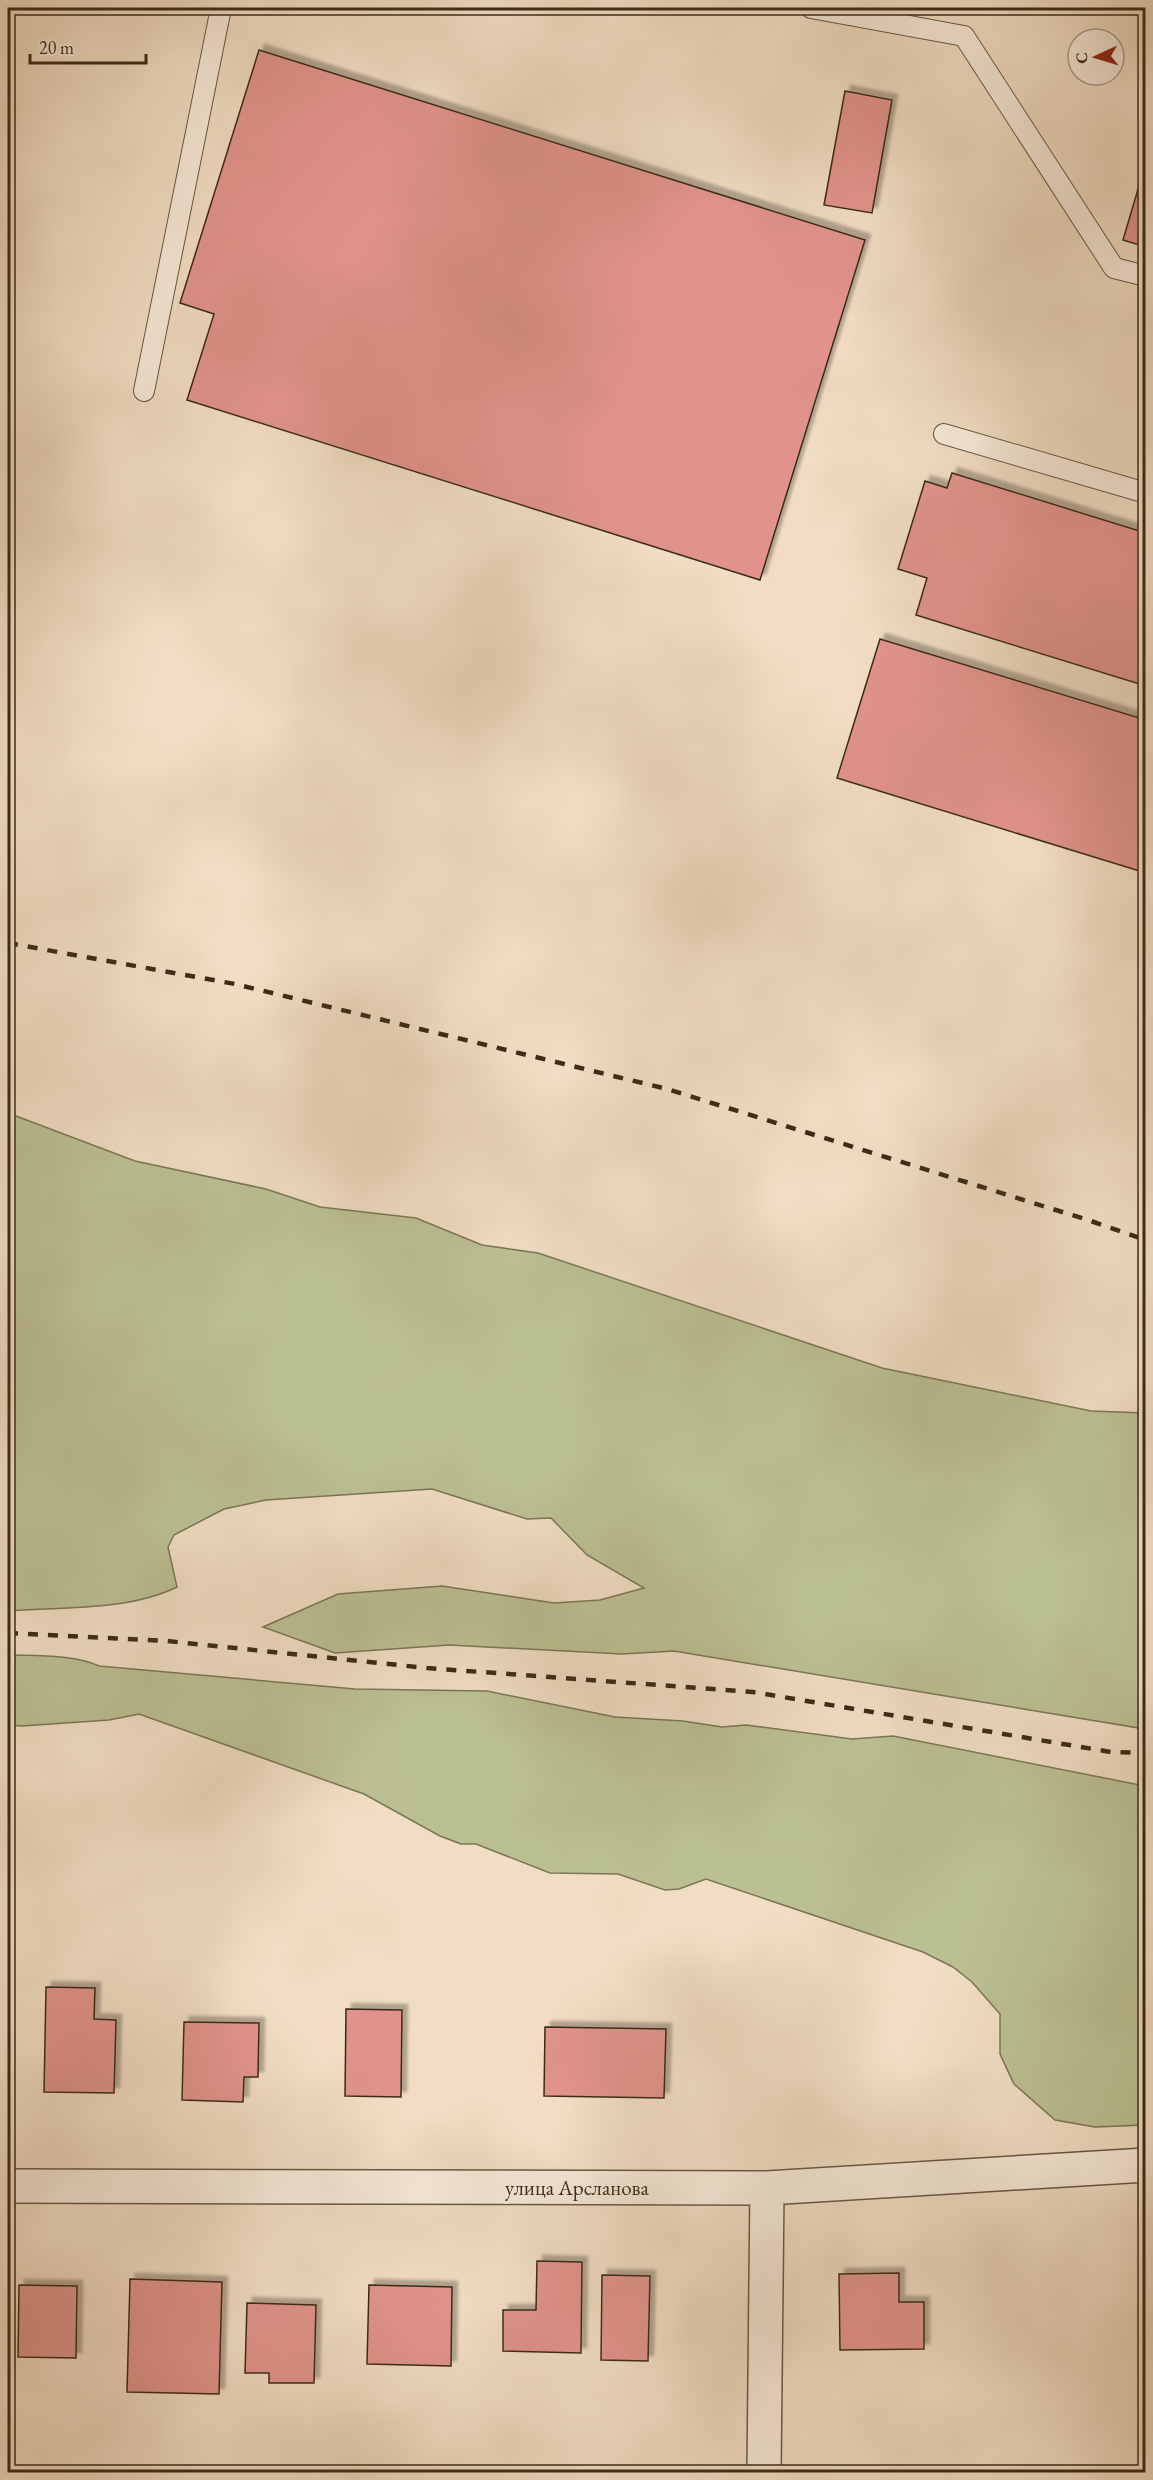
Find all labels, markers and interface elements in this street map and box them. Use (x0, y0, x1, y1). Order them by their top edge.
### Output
scale bar (30, 27, 146, 65)
north arrow (1066, 27, 1126, 87)
text: 20 m (39, 36, 74, 59)
text: С (1071, 52, 1092, 64)
street label: улица Арсланова (505, 2174, 650, 2201)

